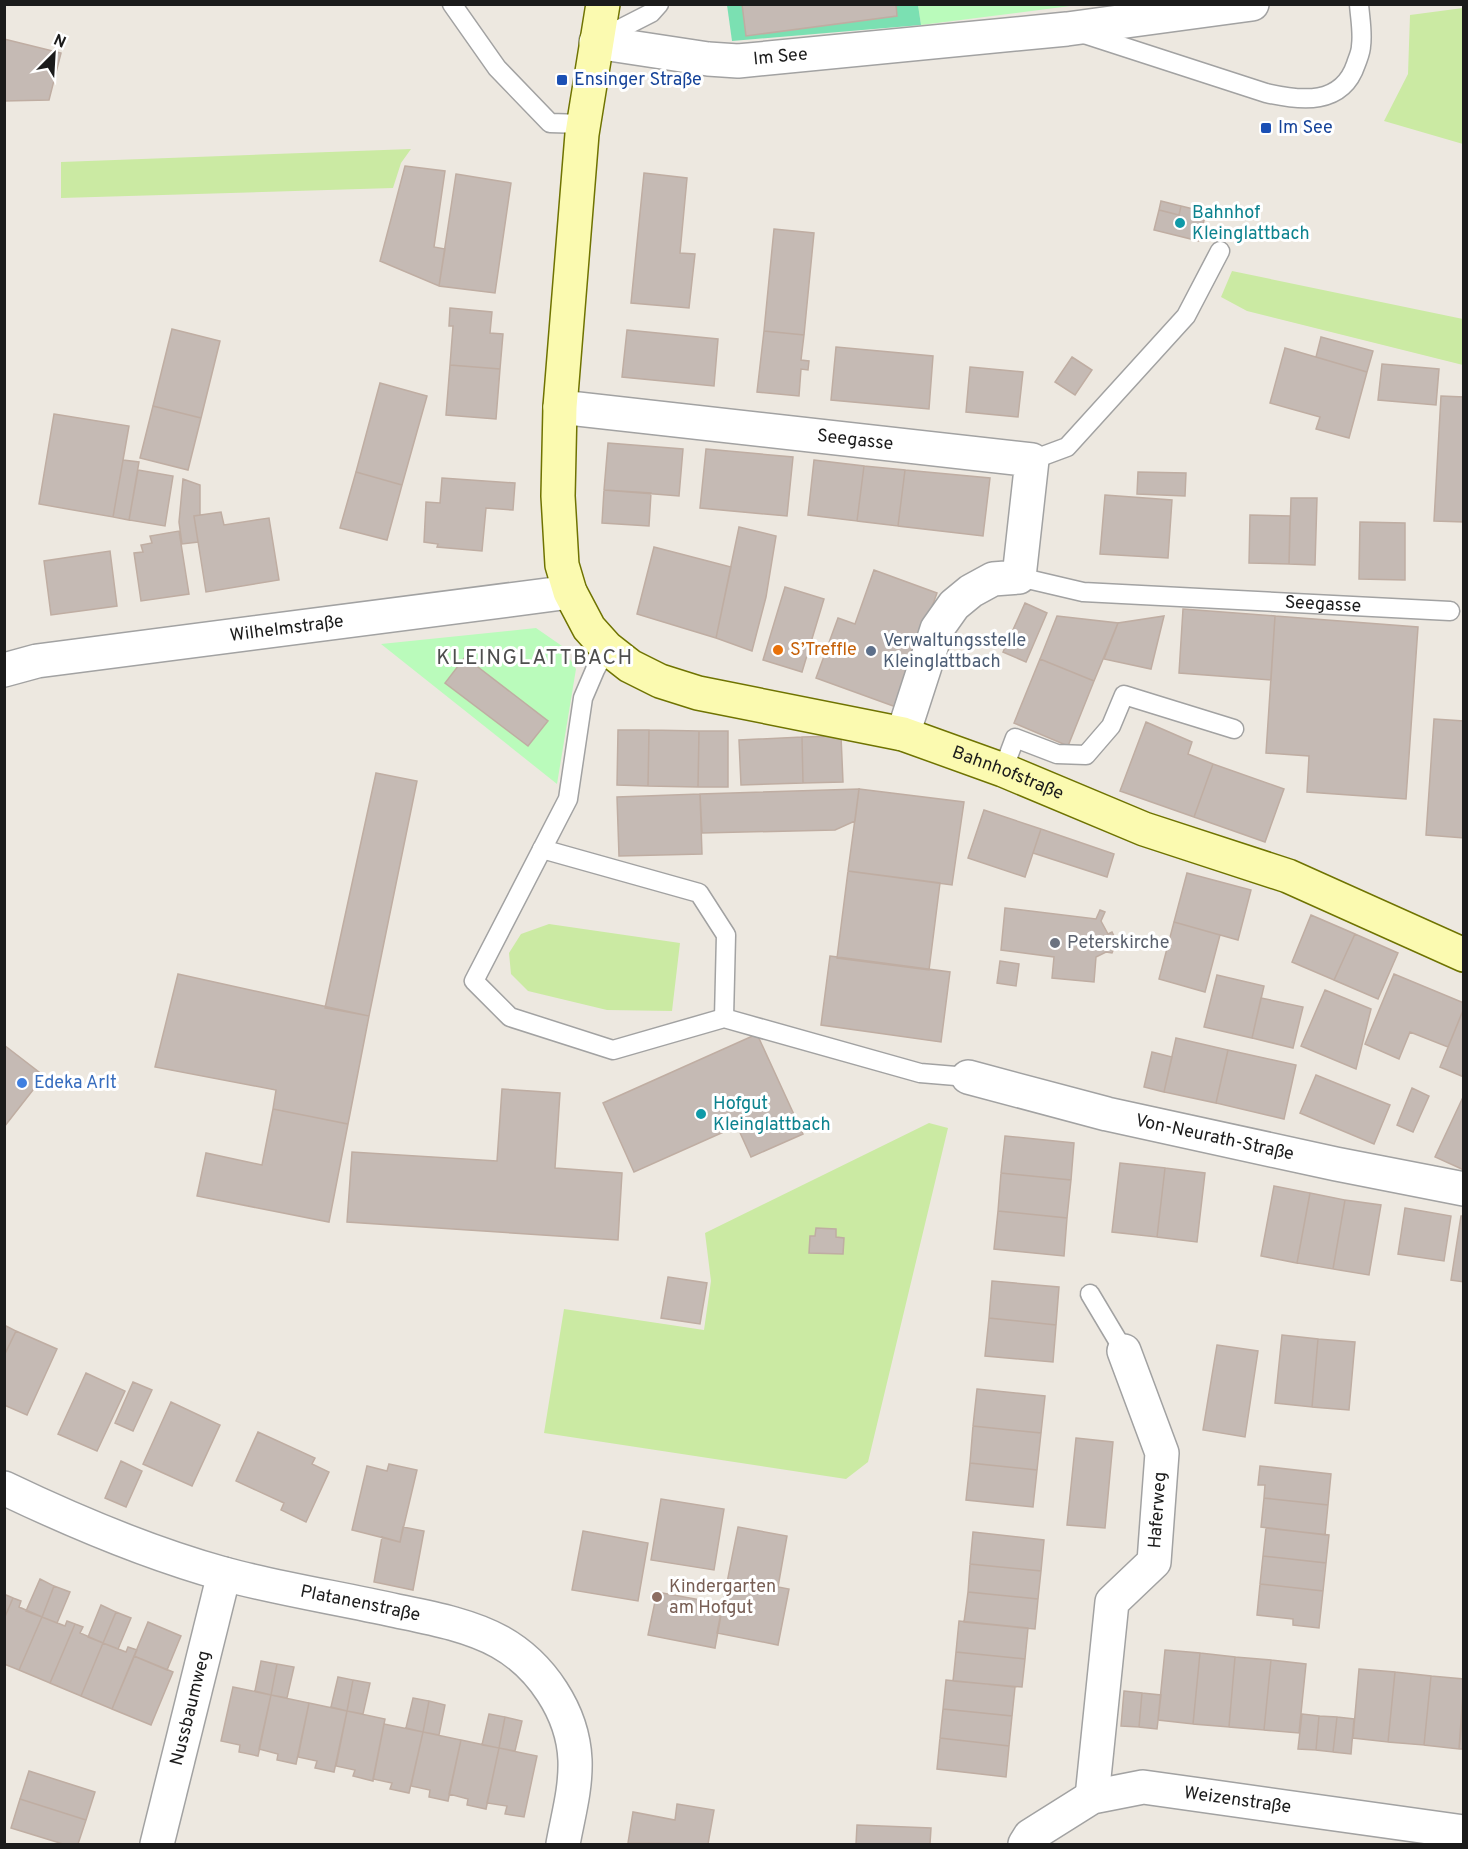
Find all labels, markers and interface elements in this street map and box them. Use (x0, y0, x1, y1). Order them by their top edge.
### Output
north arrow (24, 24, 84, 84)
text: N (50, 31, 69, 54)
street label: Im See (752, 43, 809, 71)
place label: Ensinger Straße (574, 69, 702, 92)
marker: Ensinger Straße (555, 73, 569, 87)
place label: Im See (1278, 117, 1333, 140)
marker: Im See (1259, 121, 1273, 135)
place label: Bahnhof Kleinglattbach (1192, 202, 1310, 246)
marker: Bahnhof Kleinglattbach (1173, 216, 1187, 230)
street label: Seegasse (816, 424, 895, 456)
street label: Seegasse (1284, 591, 1362, 618)
street label: Wilhelmstraße (228, 610, 345, 647)
place label: Verwaltungsstelle Kleinglattbach (883, 630, 1026, 674)
place label: S’Treffle (790, 639, 857, 662)
marker: S’Treffle (771, 643, 785, 657)
marker: Verwaltungsstelle Kleinglattbach (864, 644, 878, 658)
district label: KLEINGLATTBACH (436, 645, 634, 672)
street label: Bahnhofstraße (949, 741, 1067, 806)
place label: Peterskirche (1067, 932, 1169, 955)
marker: Peterskirche (1048, 936, 1062, 950)
place label: Edeka Arlt (34, 1072, 117, 1095)
marker: Edeka Arlt (15, 1076, 29, 1090)
place label: Hofgut Kleinglattbach (713, 1093, 831, 1137)
marker: Hofgut Kleinglattbach (694, 1107, 708, 1121)
street label: Von-Neurath-Straße (1133, 1109, 1296, 1166)
street label: Haferweg (1144, 1471, 1172, 1549)
place label: Kindergarten am Hofgut (669, 1576, 776, 1620)
street label: Platanenstraße (298, 1580, 422, 1627)
marker: Kindergarten am Hofgut (650, 1590, 664, 1604)
street label: Nussbaumweg (165, 1648, 216, 1768)
street label: Weizenstraße (1182, 1781, 1293, 1819)

